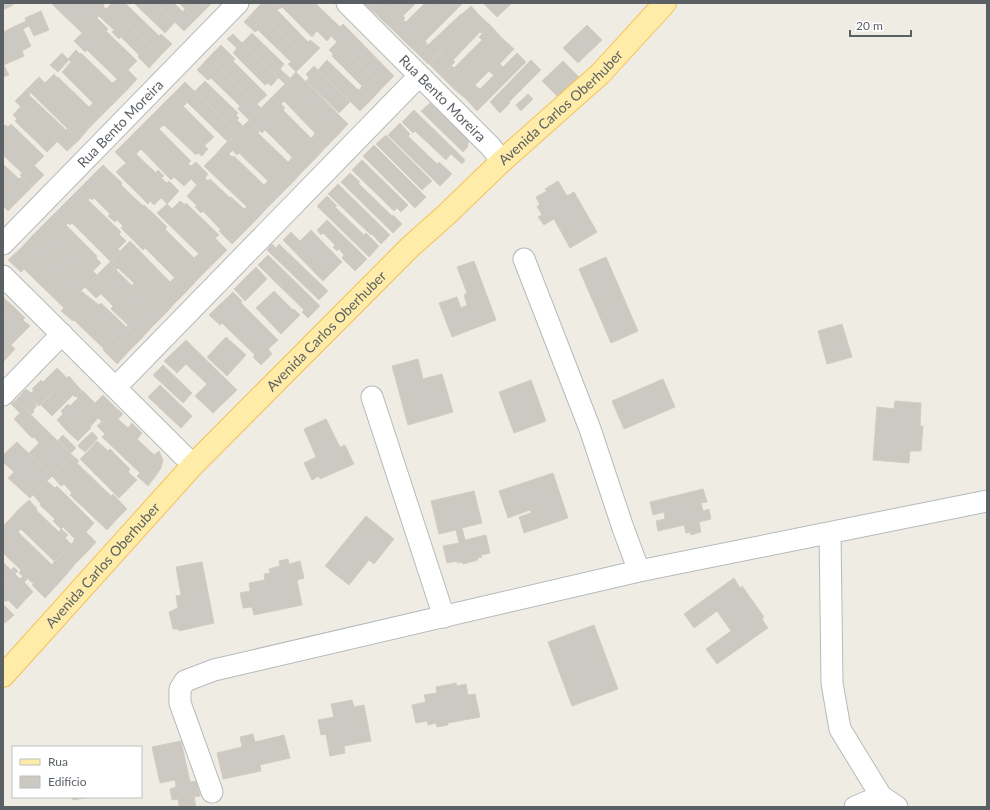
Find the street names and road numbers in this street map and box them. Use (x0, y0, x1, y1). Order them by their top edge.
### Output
street label: Avenida Carlos Oberhuber (495, 46, 626, 168)
street label: Rua Bento Moreira (396, 51, 490, 145)
street label: Rua Bento Moreira (73, 76, 166, 171)
street label: Avenida Carlos Oberhuber (263, 267, 389, 394)
street label: Avenida Carlos Oberhuber (42, 499, 163, 631)

